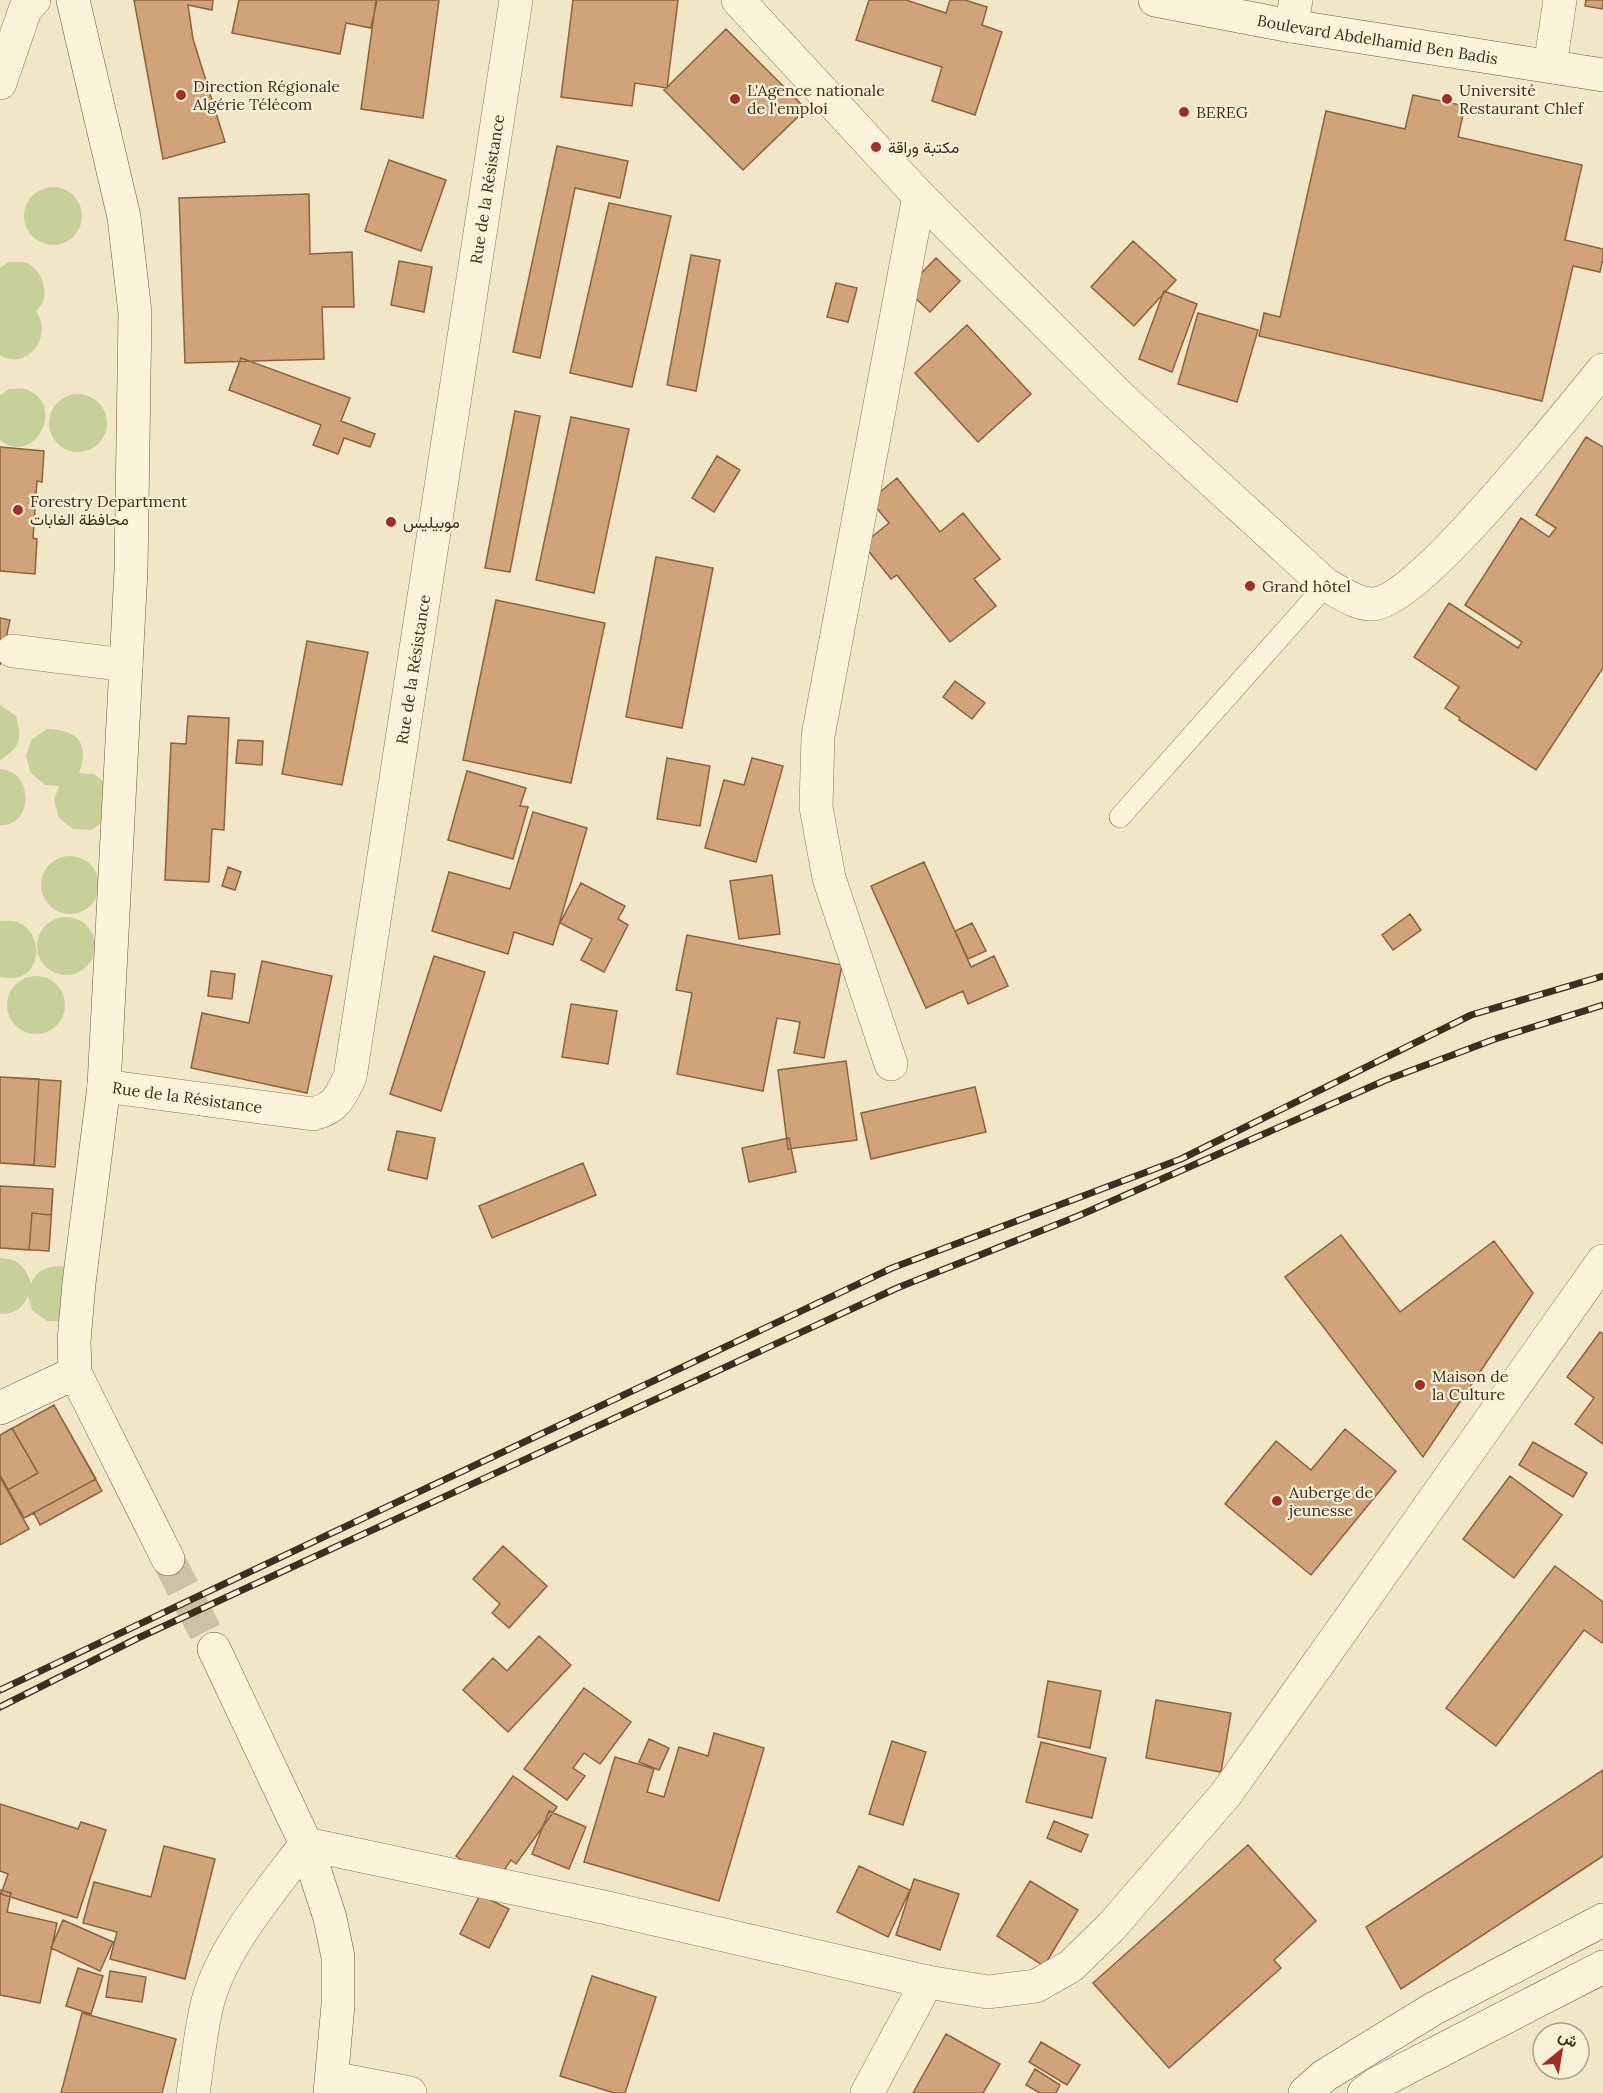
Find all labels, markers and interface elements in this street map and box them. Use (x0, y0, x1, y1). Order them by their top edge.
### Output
street label: Boulevard Abdelhamid Ben Badis (1256, 10, 1499, 68)
place label: Direction Régionale Algérie Télécom (192, 76, 340, 114)
place label: L'Agence nationale de l'emploi (747, 80, 885, 118)
place label: Université Restaurant Chlef (1459, 80, 1585, 118)
marker: Direction Régionale Algérie Télécom (174, 88, 188, 102)
marker: L'Agence nationale de l'emploi (728, 92, 742, 106)
marker: Université Restaurant Chlef (1440, 92, 1454, 106)
place label: BEREG (1196, 102, 1248, 122)
marker: BEREG (1177, 105, 1191, 119)
street label: Rue de la Résistance (465, 113, 508, 265)
place label: مكتبة وراقة (888, 137, 959, 158)
marker: مكتبة وراقة (869, 140, 883, 154)
place label: Forestry Department محافظة الغابات (30, 491, 188, 529)
marker: Forestry Department محافظة الغابات (11, 503, 25, 517)
place label: موبيليس (403, 512, 460, 533)
marker: موبيليس (384, 515, 398, 529)
place label: Grand hôtel (1262, 576, 1351, 596)
marker: Grand hôtel (1243, 579, 1257, 593)
street label: Rue de la Résistance (391, 593, 434, 746)
street label: Rue de la Résistance (111, 1077, 264, 1117)
place label: Maison de la Culture (1432, 1366, 1509, 1404)
marker: Maison de la Culture (1413, 1378, 1427, 1392)
place label: Auberge de jeunesse (1287, 1482, 1374, 1520)
marker: Auberge de jeunesse (1270, 1494, 1284, 1508)
north arrow (1531, 2021, 1591, 2081)
text: ش (1555, 2025, 1582, 2051)

